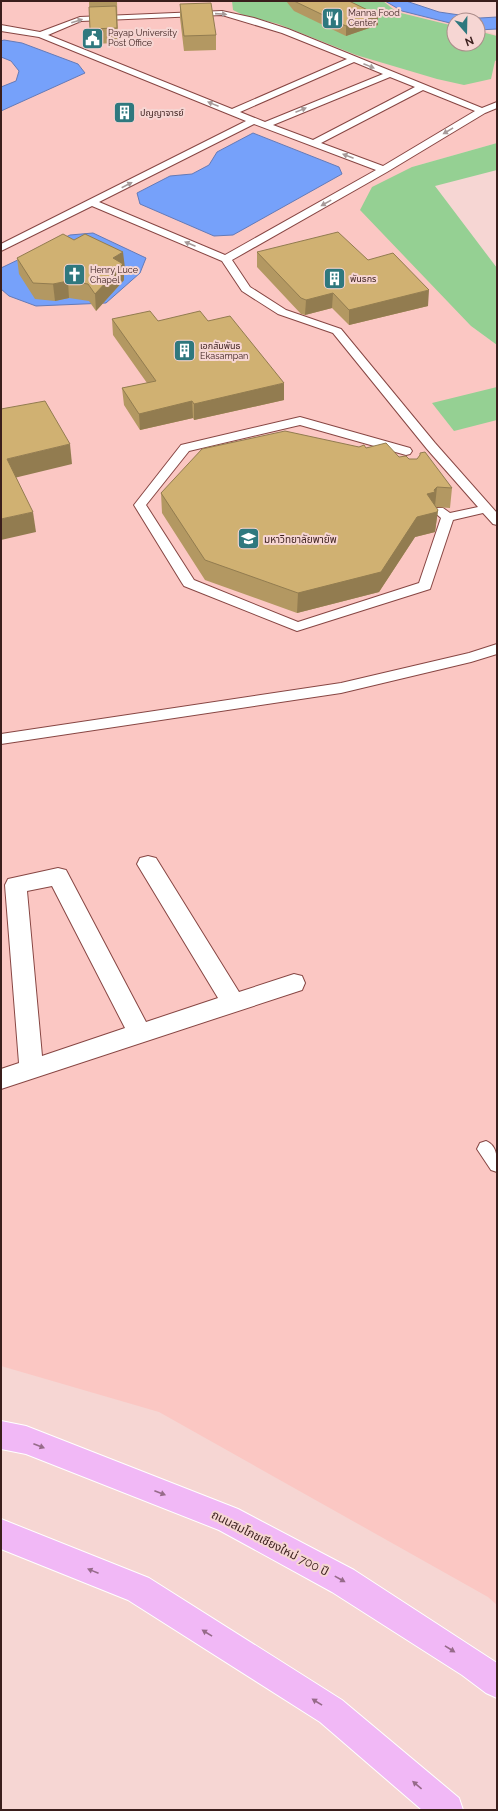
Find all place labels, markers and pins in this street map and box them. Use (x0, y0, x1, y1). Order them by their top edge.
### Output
restaurant icon: Manna Food Center (320, 5, 346, 31)
place label: Manna Food Center (348, 8, 400, 28)
public building icon: Payap University Post Office (79, 25, 105, 51)
place label: Payap University Post Office (108, 28, 177, 48)
building icon: ปญญาจารย์ (111, 100, 137, 126)
place label: ปญญาจารย์ (140, 108, 184, 118)
church icon: Henry Luce Chapel (61, 262, 87, 288)
place label: Henry Luce Chapel (90, 265, 139, 285)
building icon: พันธกร (322, 266, 348, 292)
place label: พันธกร (350, 274, 377, 284)
building icon: เอกสัมพันธ Ekasampan (172, 338, 198, 364)
place label: เอกสัมพันธ Ekasampan (200, 341, 248, 361)
school or university icon: มหาวิทยาลัยพายัพ (236, 526, 262, 552)
place label: มหาวิทยาลัยพายัพ (264, 534, 337, 545)

